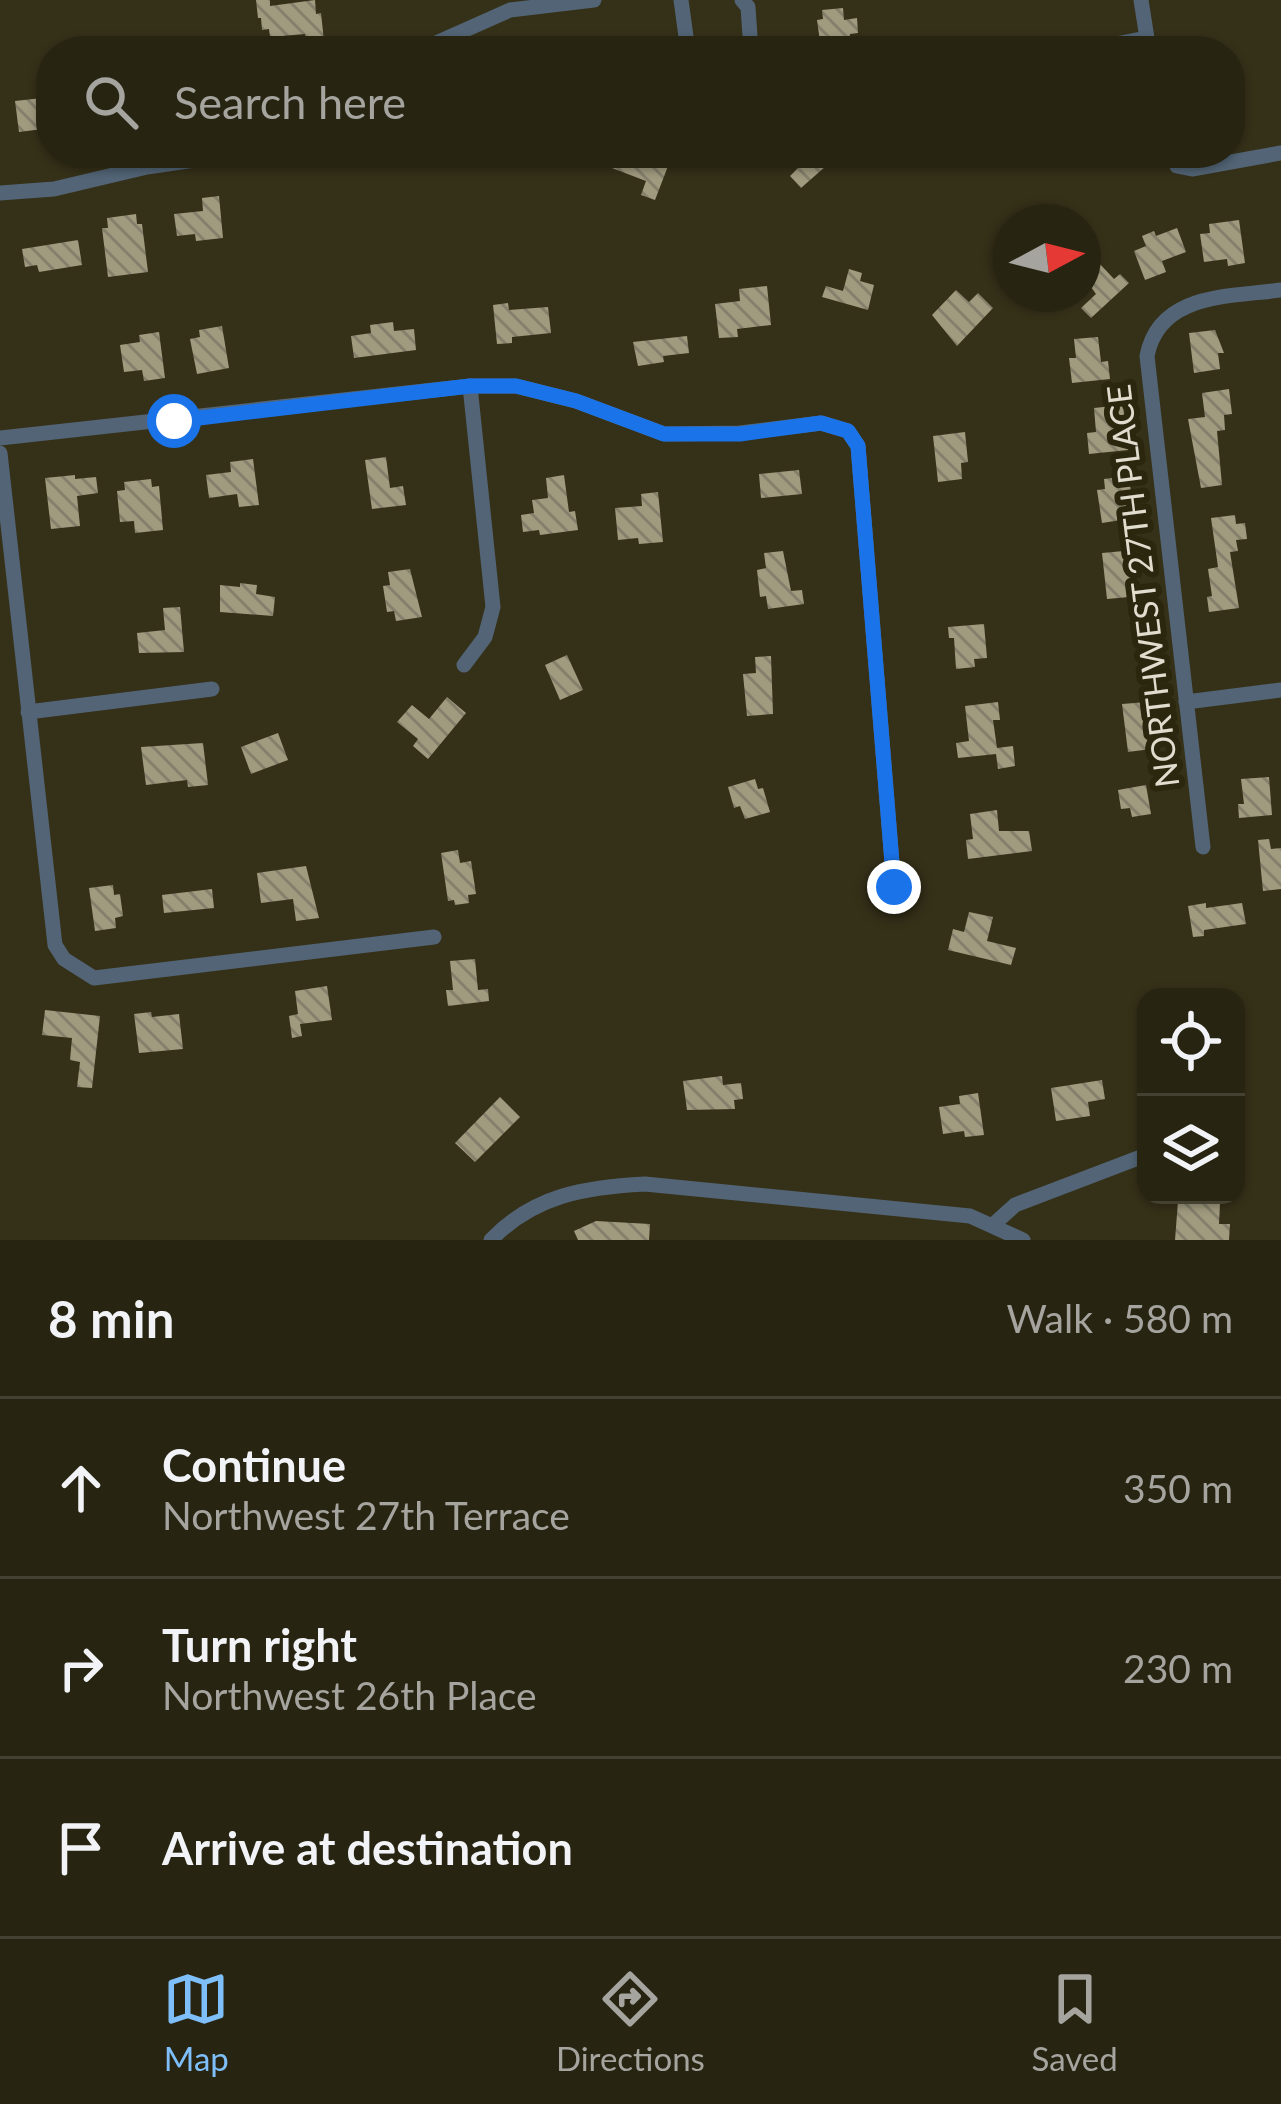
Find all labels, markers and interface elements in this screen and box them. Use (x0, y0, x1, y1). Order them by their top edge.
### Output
search box (36, 36, 1245, 168)
icon: search (78, 69, 144, 135)
text: Search here (174, 75, 406, 129)
north arrow (993, 204, 1101, 312)
street label: NORTHWEST 27TH PLACE (1097, 383, 1187, 790)
route start (147, 394, 201, 448)
route end (867, 860, 921, 914)
map controls (1137, 988, 1245, 1204)
button: locate (1137, 988, 1245, 1096)
button: layers (1137, 1096, 1245, 1204)
text: 8 min (48, 1288, 174, 1349)
text: Walk · 580 m (1006, 1295, 1233, 1341)
text: Continue (162, 1438, 346, 1492)
icon: ahead (48, 1455, 114, 1521)
text: 350 m (1123, 1465, 1233, 1511)
text: Northwest 27th Terrace (162, 1492, 570, 1538)
text: Turn right (162, 1618, 357, 1672)
icon: right (48, 1635, 114, 1701)
text: 230 m (1123, 1645, 1233, 1691)
text: Northwest 26th Place (162, 1672, 537, 1718)
icon: arrive (48, 1815, 114, 1881)
text: Arrive at destination (162, 1821, 573, 1875)
tab: Map (163, 1966, 229, 2078)
tab: Directions (556, 1966, 705, 2078)
tab: Saved (1031, 1966, 1118, 2078)

